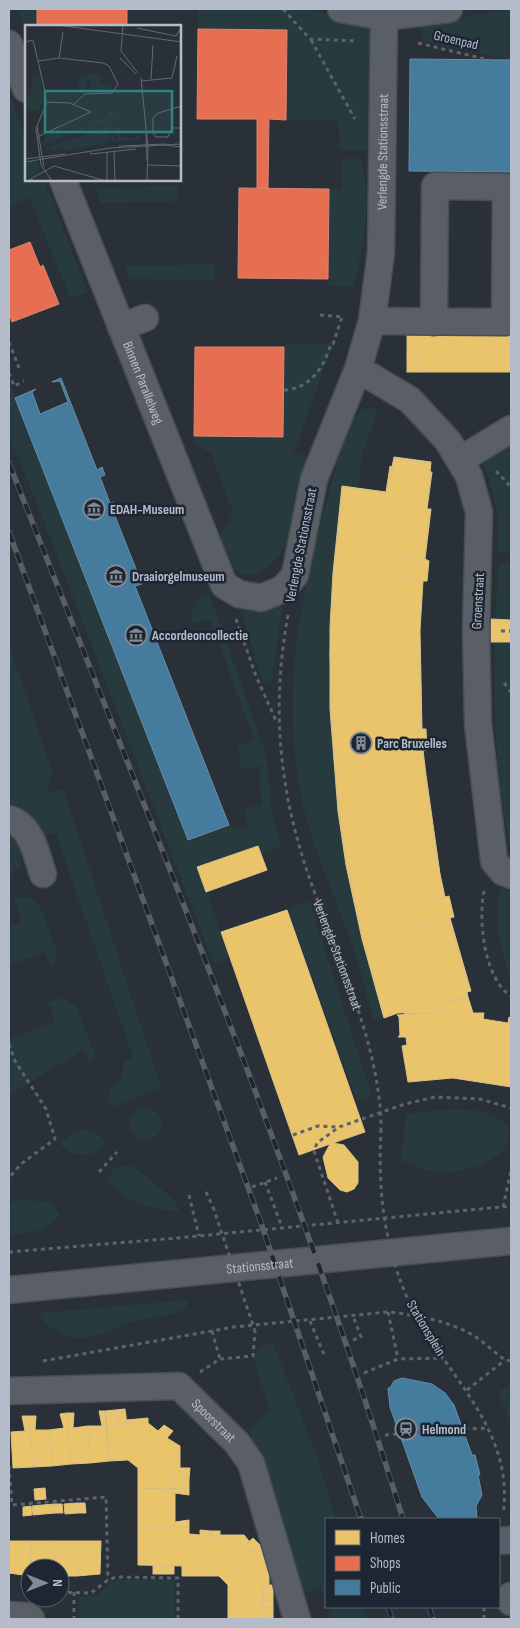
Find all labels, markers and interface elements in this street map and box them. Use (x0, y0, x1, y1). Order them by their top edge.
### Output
inset map (25, 25, 181, 181)
street label: Groenpad (432, 27, 480, 53)
street label: Verlengde Stationsstraat (373, 94, 392, 210)
street label: Binnen Parallelweg (119, 339, 168, 427)
street label: Verlengde Stationsstraat (282, 486, 320, 604)
museum icon: EDAH-Museum (82, 497, 106, 521)
place label: EDAH-Museum (110, 501, 184, 518)
museum icon: Draaiorgelmuseum (104, 564, 128, 588)
place label: Draaiorgelmuseum (132, 568, 225, 585)
street label: Groenstraat (468, 572, 488, 630)
museum icon: Accordeoncollectie (124, 623, 148, 647)
place label: Accordeoncollectie (151, 627, 248, 644)
building icon: Parc Bruxelles (349, 731, 373, 755)
place label: Parc Bruxelles (377, 735, 447, 752)
street label: Verlengde Stationsstraat (310, 897, 366, 1012)
street label: Stationsstraat (225, 1254, 294, 1277)
street label: Stationsplein (403, 1297, 449, 1359)
street label: Spoorstraat (188, 1395, 240, 1446)
station icon: Helmond (394, 1417, 418, 1441)
place label: Helmond (422, 1421, 466, 1438)
legend (325, 1518, 500, 1608)
text: Homes (370, 1529, 405, 1548)
text: Shops (370, 1554, 401, 1573)
north arrow (20, 1558, 70, 1608)
text: N (49, 1579, 66, 1587)
text: Public (370, 1579, 401, 1598)

